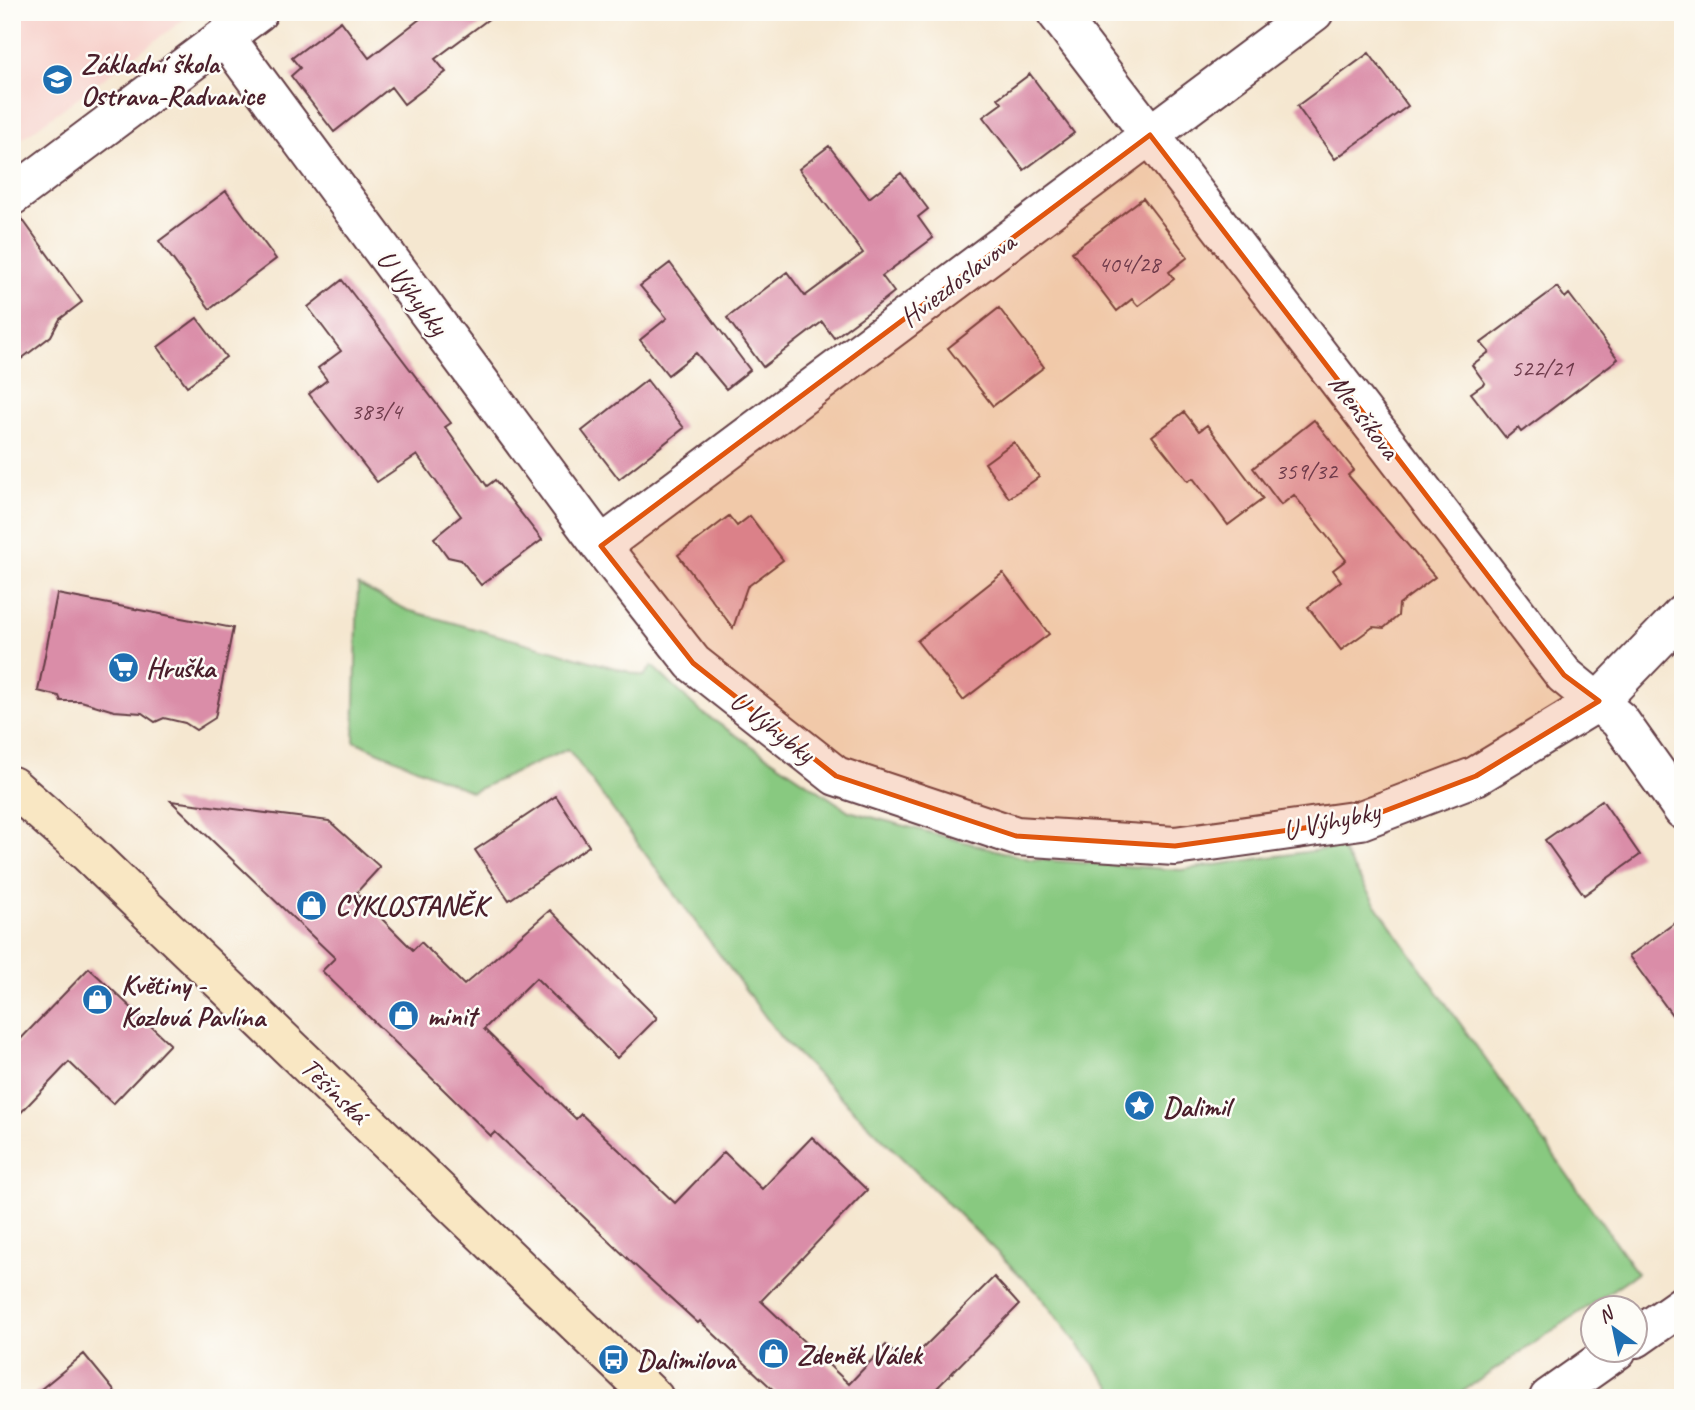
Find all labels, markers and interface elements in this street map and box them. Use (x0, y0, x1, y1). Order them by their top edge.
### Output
place label: Základní škola Ostrava-Radvanice (81, 46, 266, 113)
school or university icon: Základní škola Ostrava-Radvanice (41, 62, 75, 96)
street label: Hviezdoslavova (892, 223, 1024, 334)
street label: U Výhybky (369, 243, 458, 344)
house number: 404/28 (1098, 249, 1162, 279)
house number: 522/21 (1511, 353, 1574, 383)
street label: Menšíkova (1321, 367, 1409, 467)
house number: 383/4 (350, 396, 404, 426)
house number: 359/32 (1275, 456, 1339, 486)
supermarket icon: Hruška (106, 650, 140, 684)
place label: Hruška (146, 650, 218, 685)
street label: U Výhybky (723, 682, 824, 772)
street label: U Výhybky (1280, 793, 1385, 848)
shop icon: CYKLOSTANĚK (295, 888, 329, 922)
place label: CYKLOSTANĚK (335, 888, 493, 923)
place label: Květiny - Kozlová Pavlína (121, 967, 267, 1034)
shop icon: Květiny - Kozlová Pavlína (81, 983, 115, 1017)
shop icon: minit (387, 998, 421, 1032)
place label: minit (427, 998, 481, 1033)
street label: Těšínská (293, 1050, 378, 1133)
place icon: Dalimil (1123, 1089, 1157, 1123)
place label: Dalimil (1163, 1089, 1235, 1124)
north arrow (1580, 1294, 1650, 1364)
text: N (1594, 1301, 1619, 1329)
shop icon: Zdeněk Válek (757, 1337, 791, 1371)
place label: Zdeněk Válek (797, 1337, 924, 1372)
bus stop icon: Dalimilova (597, 1342, 631, 1376)
place label: Dalimilova (637, 1342, 738, 1377)

